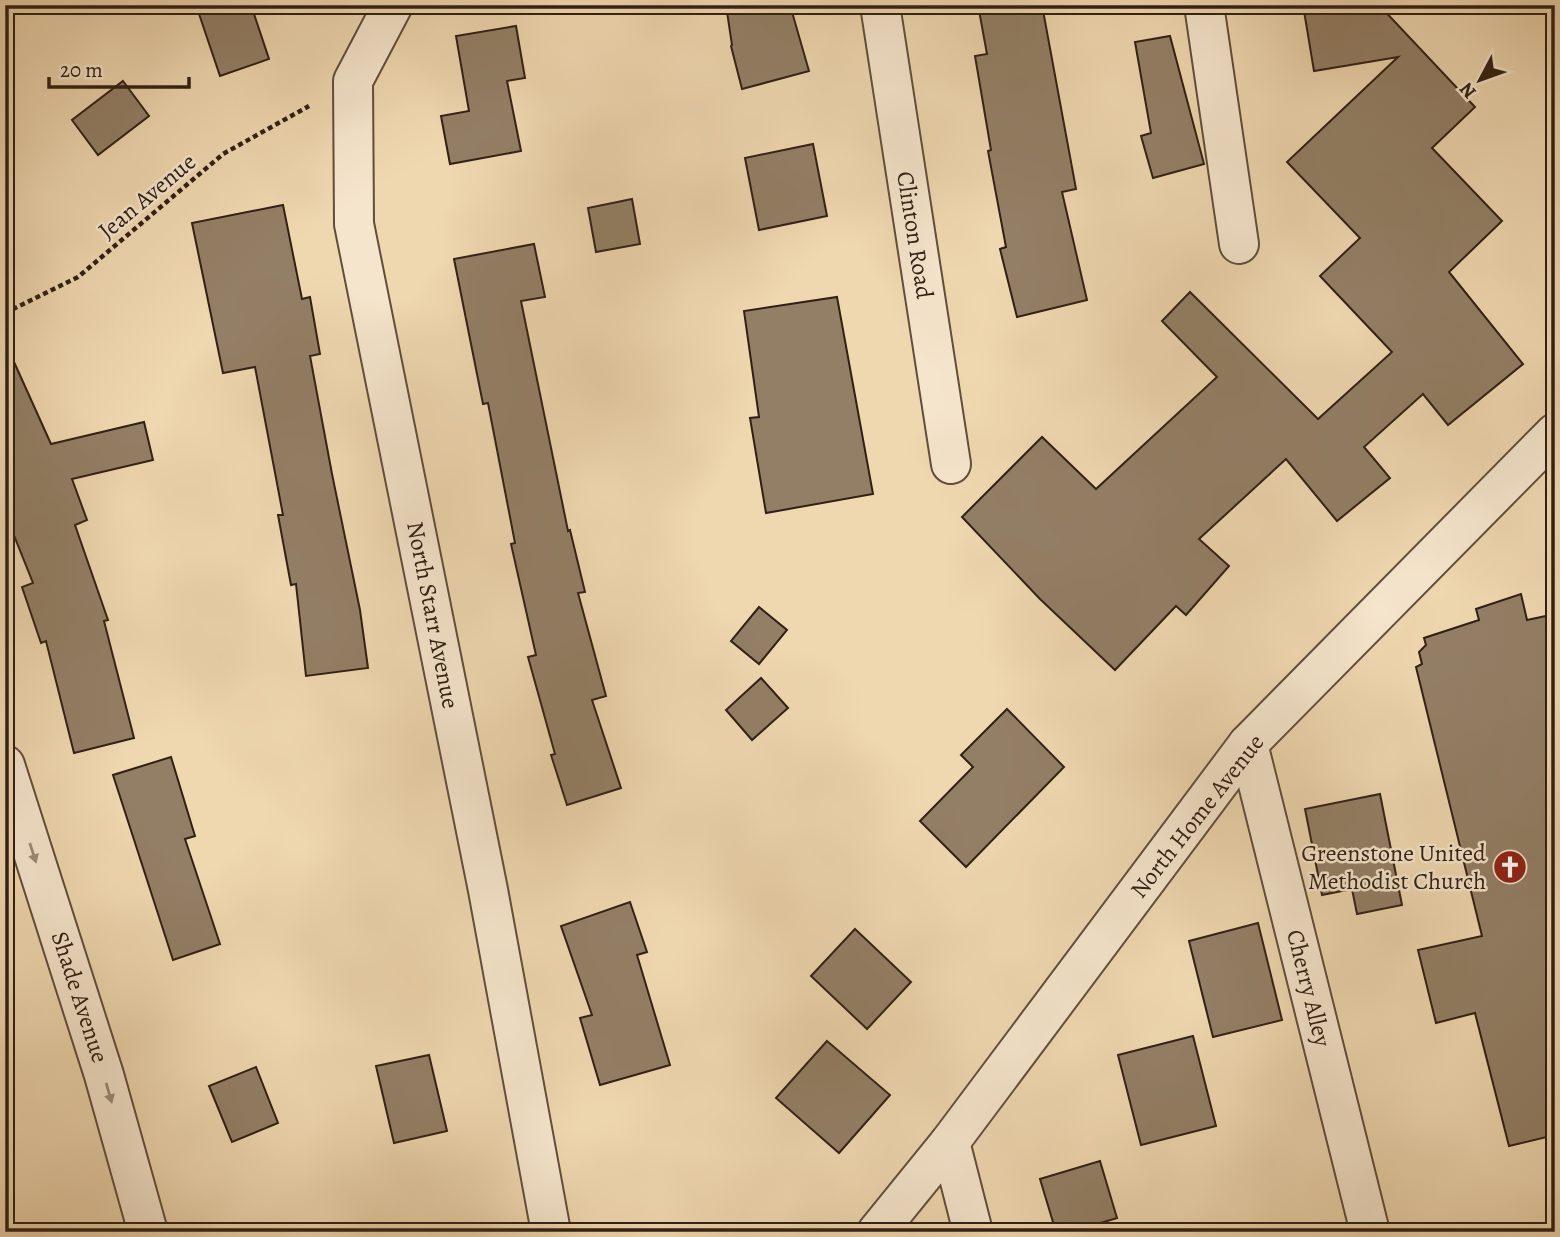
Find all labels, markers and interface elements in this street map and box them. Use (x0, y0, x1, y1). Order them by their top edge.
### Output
scale bar (49, 46, 189, 90)
north arrow (1444, 46, 1514, 116)
text: 20 m (60, 56, 103, 84)
text: N (1453, 77, 1482, 104)
street label: Jean Avenue (91, 146, 203, 246)
street label: Clinton Road (889, 169, 941, 301)
street label: North Starr Avenue (399, 519, 467, 711)
street label: North Home Avenue (1123, 727, 1271, 905)
place label: Greenstone United Methodist Church (1301, 837, 1486, 897)
one-way arrow (29, 843, 39, 864)
church icon: Greenstone United Methodist Church (1491, 848, 1529, 886)
street label: Cherry Alley (1279, 926, 1339, 1050)
street label: Shade Avenue (44, 927, 116, 1067)
one-way arrow (105, 1083, 115, 1104)

